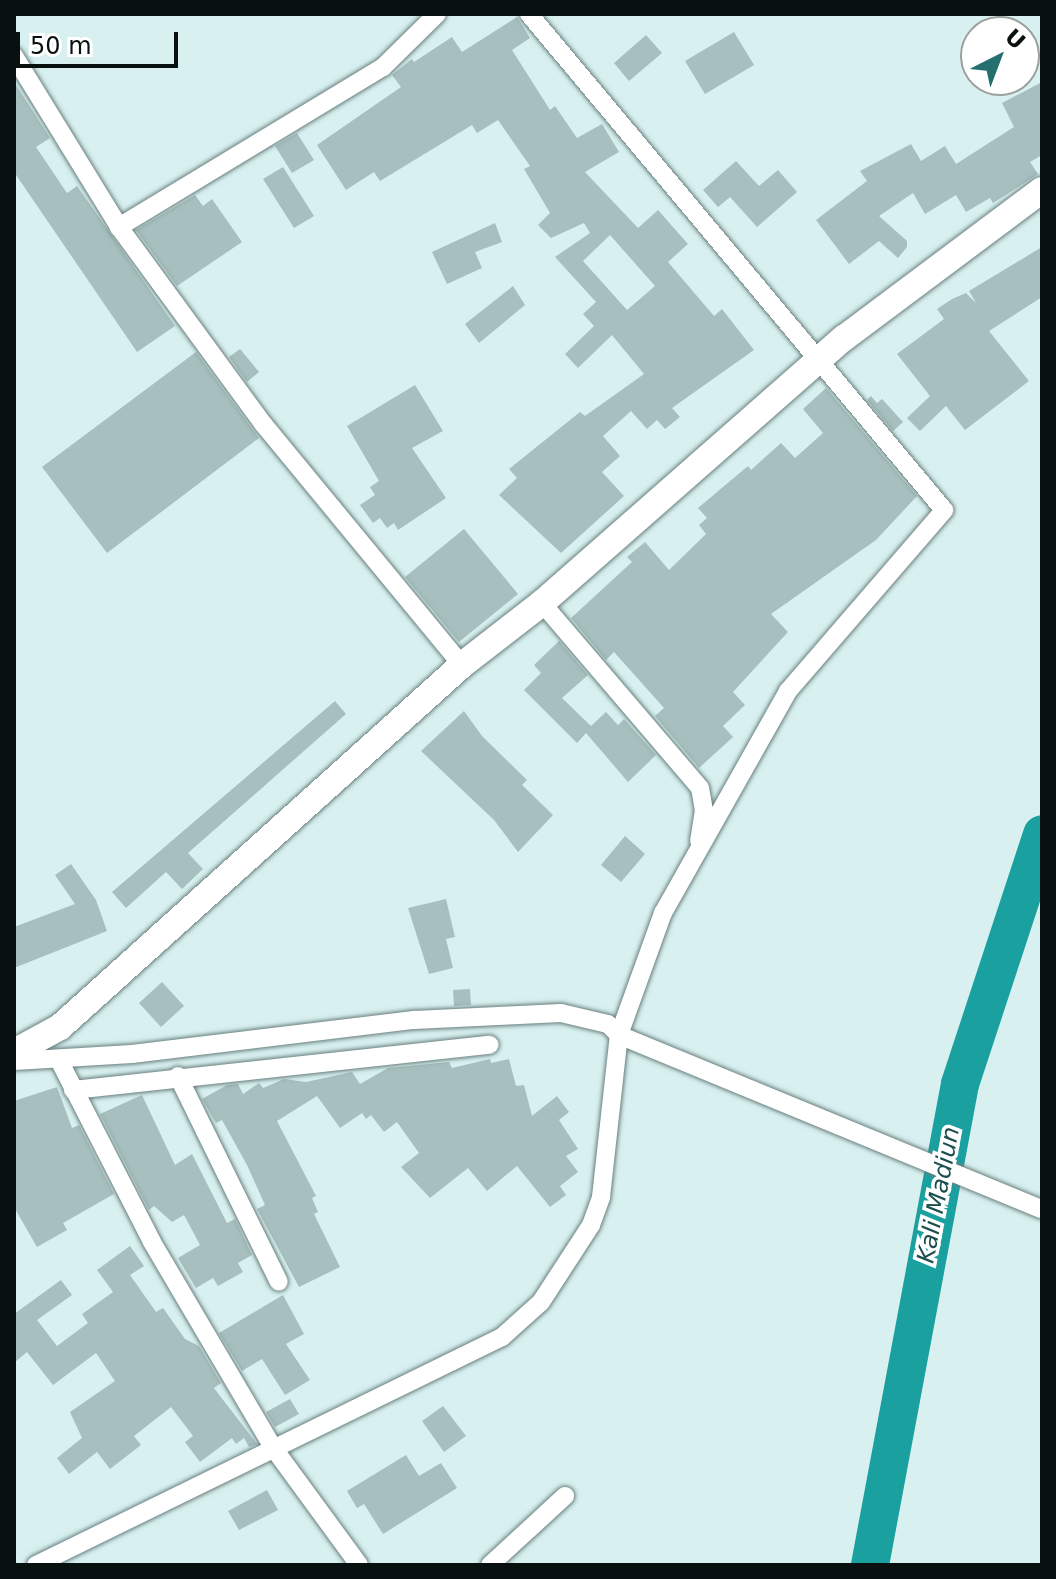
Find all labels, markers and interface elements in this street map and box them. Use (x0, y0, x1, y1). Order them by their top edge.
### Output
scale bar (20, 16, 182, 66)
north arrow (960, 16, 1040, 96)
text: U (1000, 24, 1030, 55)
text: 50 m (30, 32, 92, 60)
water label: Kali Madiun (912, 1124, 966, 1266)

